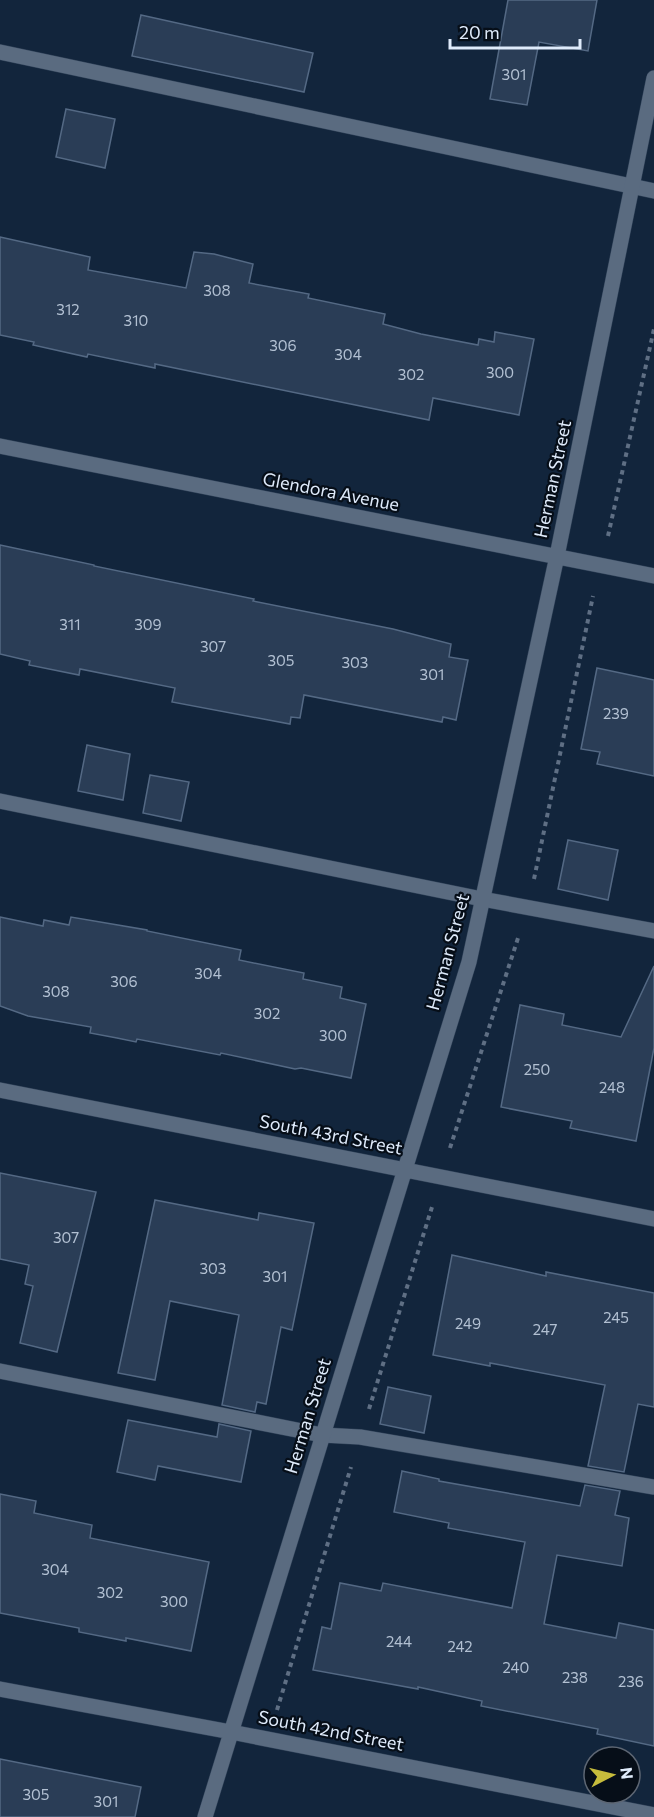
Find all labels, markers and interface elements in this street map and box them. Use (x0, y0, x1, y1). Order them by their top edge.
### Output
scale bar (450, 12, 580, 50)
text: 20 m (459, 21, 500, 43)
house number: 301 (502, 65, 526, 83)
house number: 308 (203, 281, 231, 299)
house number: 312 (56, 300, 80, 318)
house number: 310 (124, 311, 148, 329)
house number: 306 (269, 336, 297, 354)
house number: 304 (334, 345, 362, 363)
house number: 300 (486, 363, 514, 381)
house number: 302 (398, 365, 424, 383)
street label: Herman Street (529, 418, 575, 540)
street label: Glendora Avenue (261, 467, 401, 515)
house number: 311 (59, 615, 81, 633)
house number: 309 (134, 615, 162, 633)
house number: 307 (200, 637, 226, 655)
house number: 305 (268, 651, 294, 669)
house number: 303 (342, 653, 368, 671)
house number: 301 (420, 665, 444, 683)
house number: 239 (603, 704, 629, 722)
street label: Herman Street (421, 891, 473, 1013)
house number: 304 (194, 964, 222, 982)
house number: 306 (110, 972, 138, 990)
house number: 308 (42, 982, 70, 1000)
house number: 302 (254, 1004, 280, 1022)
house number: 300 (319, 1026, 347, 1044)
house number: 250 (524, 1060, 550, 1078)
house number: 248 (599, 1078, 625, 1096)
street label: South 43rd Street (258, 1109, 405, 1159)
house number: 307 (53, 1228, 79, 1246)
house number: 303 (200, 1259, 226, 1277)
house number: 301 (263, 1267, 287, 1285)
house number: 245 (603, 1308, 629, 1326)
house number: 249 (455, 1314, 481, 1332)
house number: 247 (533, 1320, 557, 1338)
street label: Herman Street (279, 1355, 335, 1476)
house number: 304 (41, 1560, 69, 1578)
house number: 302 (97, 1583, 123, 1601)
house number: 300 (160, 1592, 188, 1610)
house number: 244 (386, 1632, 412, 1650)
house number: 242 (447, 1637, 473, 1655)
house number: 240 (503, 1658, 529, 1676)
house number: 238 (562, 1668, 588, 1686)
house number: 236 (618, 1672, 644, 1690)
street label: South 42nd Street (256, 1705, 406, 1755)
north arrow (582, 1745, 642, 1805)
text: N (617, 1766, 638, 1780)
house number: 305 (23, 1785, 49, 1803)
house number: 301 (94, 1792, 118, 1810)

